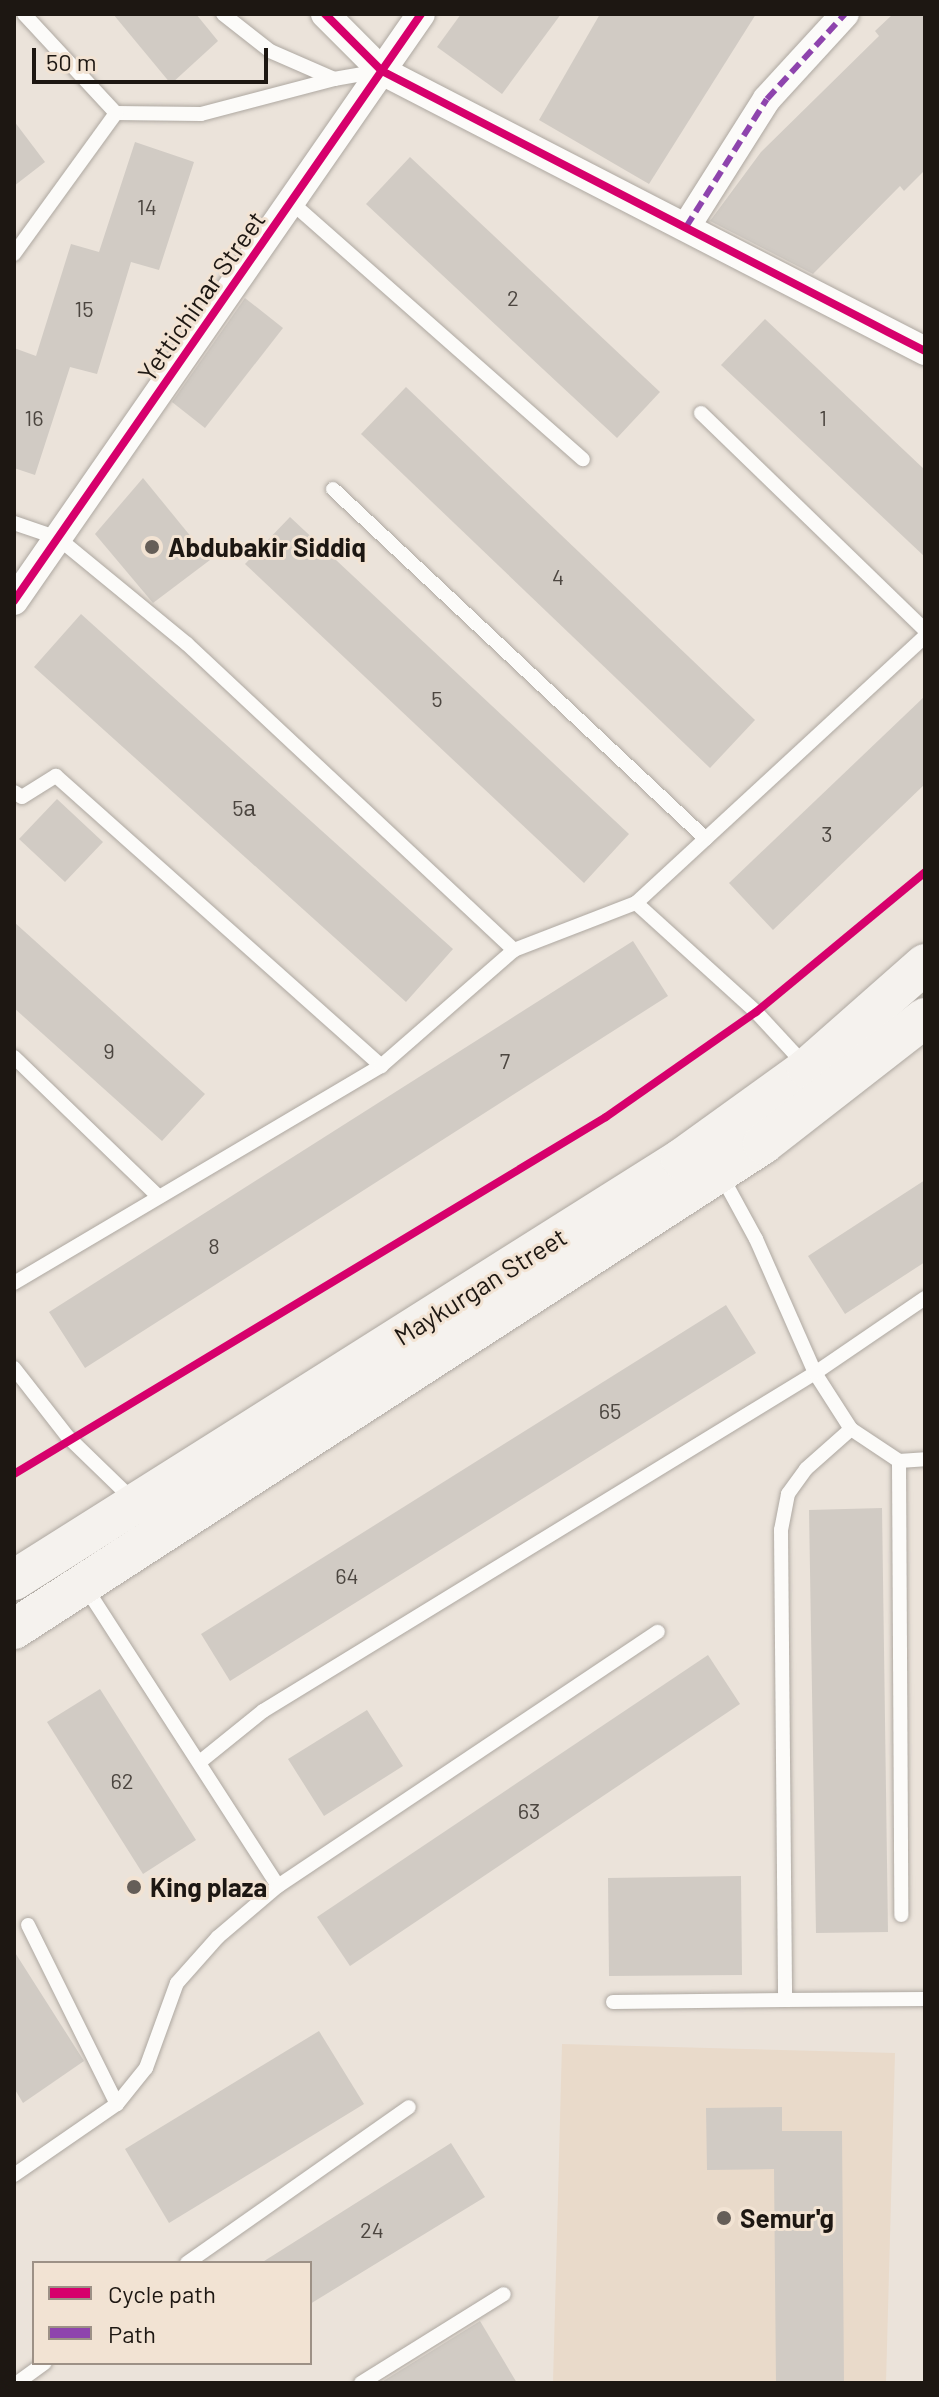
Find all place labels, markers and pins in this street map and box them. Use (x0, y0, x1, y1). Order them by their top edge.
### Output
place label: Abdubakir Siddiq (168, 531, 366, 563)
marker: Abdubakir Siddiq (143, 538, 161, 556)
place label: King plaza (150, 1871, 267, 1903)
marker: King plaza (125, 1878, 143, 1896)
place label: Semur'g (740, 2202, 834, 2234)
marker: Semur'g (715, 2209, 733, 2227)

